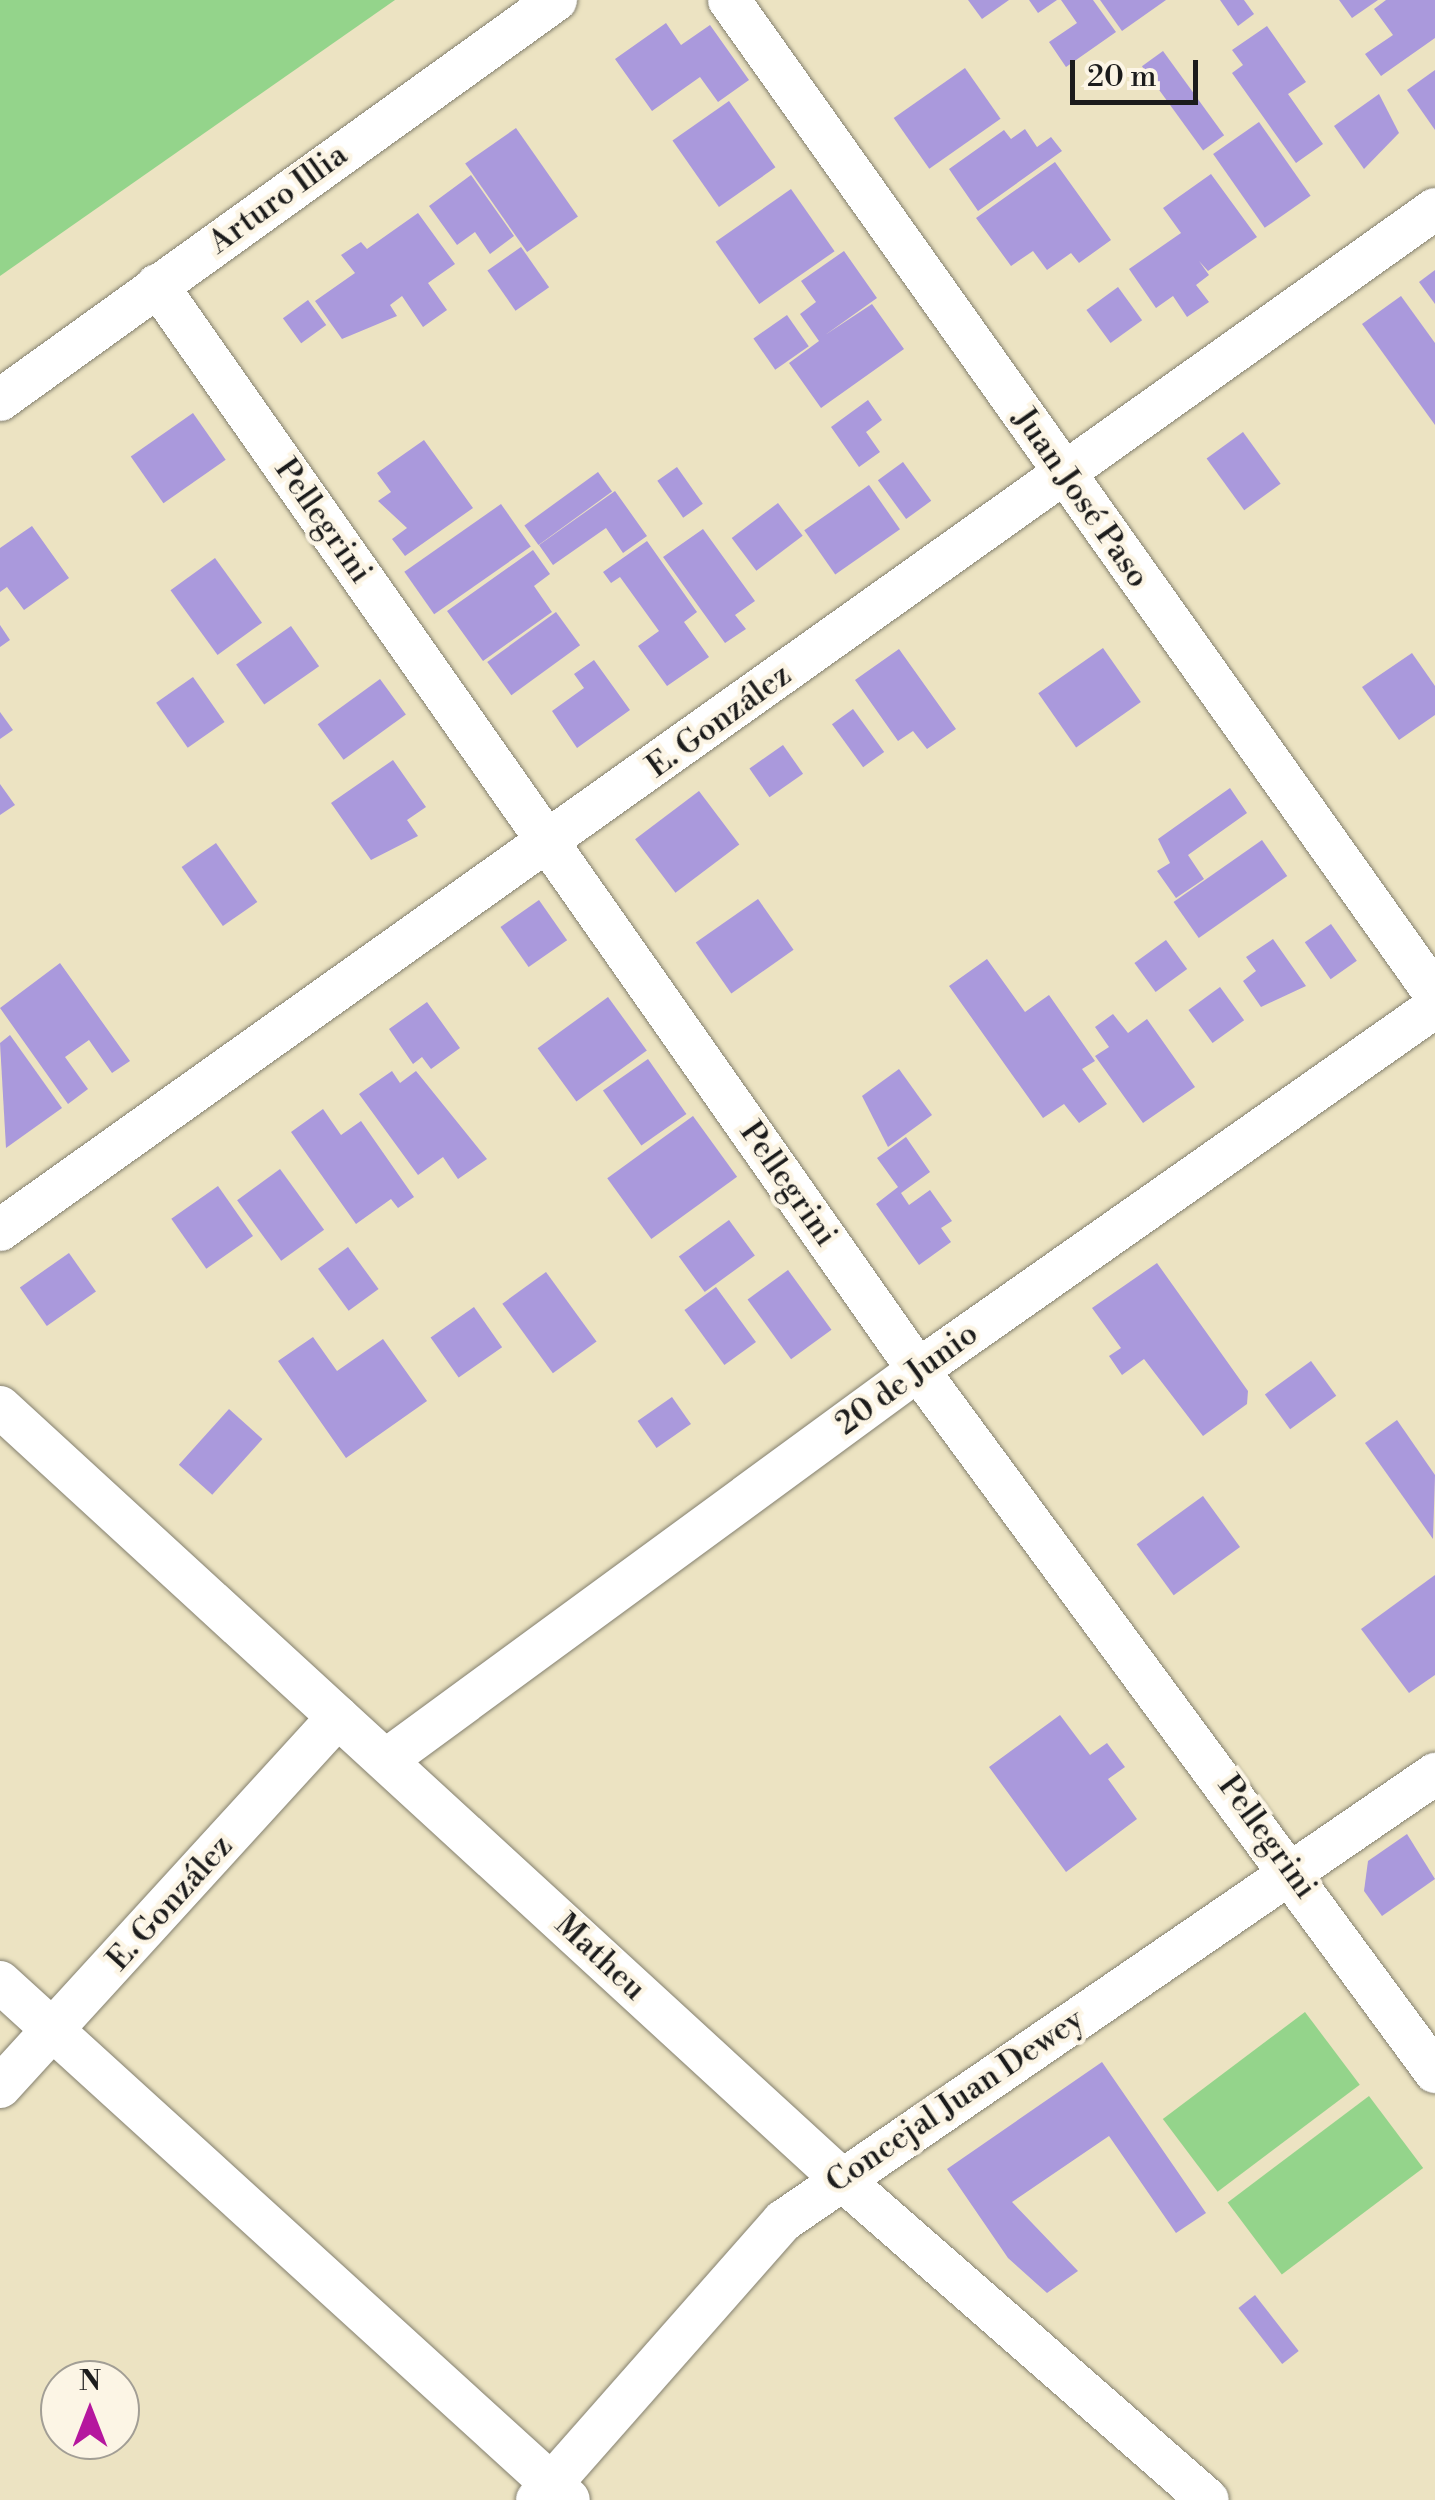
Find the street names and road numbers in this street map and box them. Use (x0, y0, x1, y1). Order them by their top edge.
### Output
street label: Arturo Illia (201, 136, 355, 262)
street label: Juan José Paso (1005, 401, 1157, 595)
street label: Pellegrini (266, 451, 380, 591)
street label: E. González (639, 656, 799, 786)
street label: Pellegrini (731, 1114, 845, 1254)
street label: 20 de Junio (828, 1315, 986, 1443)
street label: Pellegrini (1209, 1768, 1325, 1906)
street label: E. González (99, 1827, 241, 1979)
street label: Matheu (547, 1906, 653, 2008)
street label: Concejal Juan Dewey (819, 2001, 1091, 2201)

